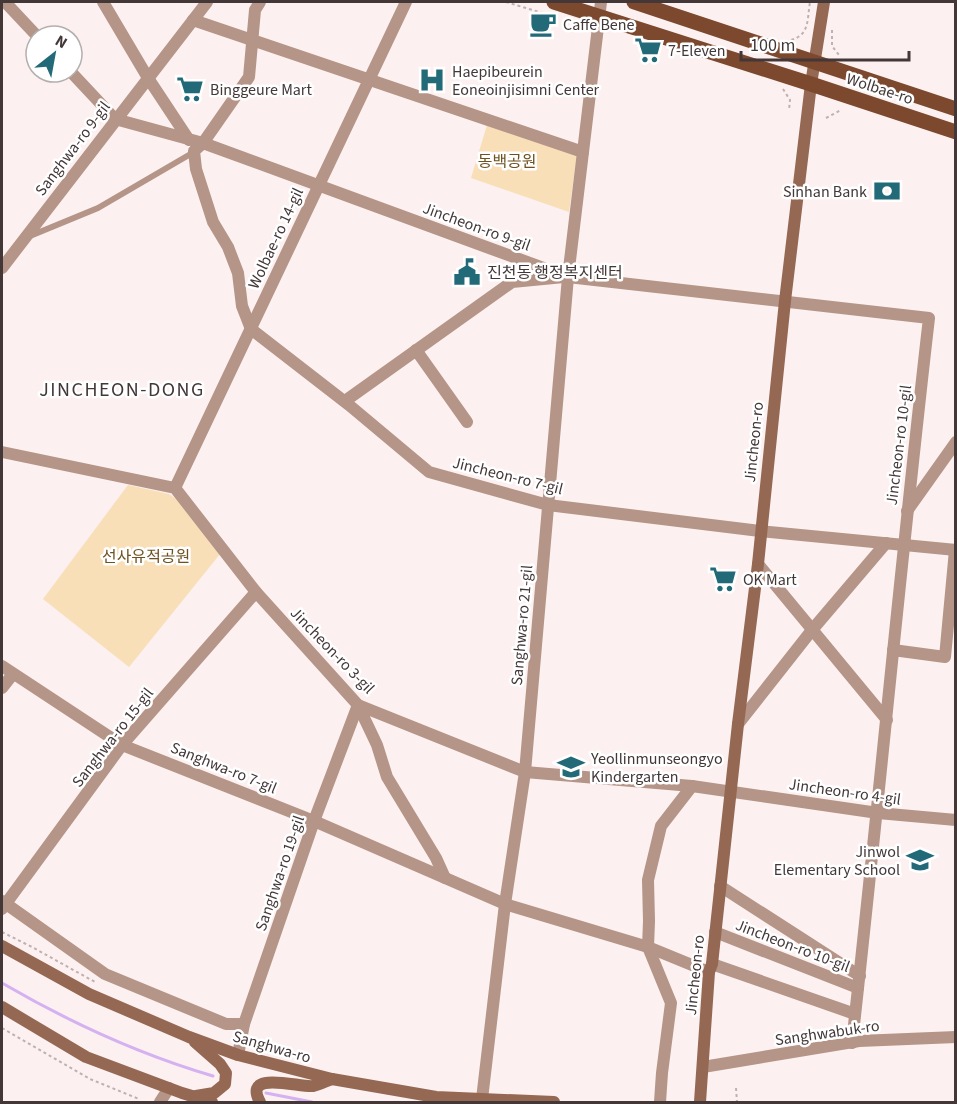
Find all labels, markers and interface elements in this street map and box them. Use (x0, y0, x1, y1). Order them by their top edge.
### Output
cafe icon: Caffe Bene (528, 9, 558, 39)
place label: Caffe Bene (563, 14, 635, 36)
north arrow (24, 24, 84, 84)
scale bar (741, 24, 909, 62)
text: N (51, 30, 71, 54)
text: 100 m (750, 33, 795, 58)
supermarket icon: 7-Eleven (633, 35, 663, 65)
place label: 7-Eleven (668, 40, 726, 62)
place label: Haepibeurein Eoneoinjisimni Center (452, 61, 600, 101)
hospital icon: Haepibeurein Eoneoinjisimni Center (417, 65, 447, 95)
street label: Wolbae-ro (843, 68, 916, 110)
supermarket icon: Binggeure Mart (175, 74, 205, 104)
place label: Binggeure Mart (210, 79, 312, 101)
street label: Sanghwa-ro 9-gil (30, 97, 116, 200)
park label: 동백공원 (478, 151, 536, 173)
bank icon: Sinhan Bank (872, 176, 902, 206)
place label: Sinhan Bank (783, 181, 867, 203)
street label: Wolbae-ro 14-gil (243, 184, 309, 293)
street label: Jincheon-ro 9-gil (420, 197, 533, 257)
public building icon: 진천동 행정복지센터 (452, 257, 482, 287)
place label: 진천동 행정복지센터 (487, 262, 623, 284)
district label: JINCHEON-DONG (39, 376, 205, 404)
street label: Jincheon-ro 10-gil (881, 384, 917, 506)
street label: Jincheon-ro (739, 401, 769, 483)
street label: Jincheon-ro 7-gil (450, 452, 565, 500)
park label: 선사유적공원 (102, 546, 190, 568)
street label: Sanghwa-ro 21-gil (506, 564, 538, 686)
supermarket icon: OK Mart (708, 564, 738, 594)
place label: OK Mart (743, 569, 797, 591)
street label: Jincheon-ro 3-gil (285, 602, 379, 699)
street label: Sanghwa-ro 15-gil (67, 683, 159, 792)
street label: Sanghwa-ro 7-gil (167, 737, 280, 799)
place label: Yeollinmunseongyo Kindergarten (590, 748, 723, 788)
school or university icon: Yeollinmunseongyo Kindergarten (556, 752, 586, 782)
street label: Jincheon-ro 4-gil (787, 773, 902, 811)
street label: Sanghwa-ro 19-gil (250, 813, 310, 934)
place label: Jinwol Elementary School (774, 841, 900, 881)
school or university icon: Jinwol Elementary School (905, 845, 935, 875)
street label: Jincheon-ro 10-gil (732, 914, 853, 978)
street label: Jincheon-ro (680, 934, 710, 1016)
street label: Sanghwabuk-ro (773, 1015, 881, 1051)
street label: Sanghwa-ro (230, 1025, 313, 1069)

